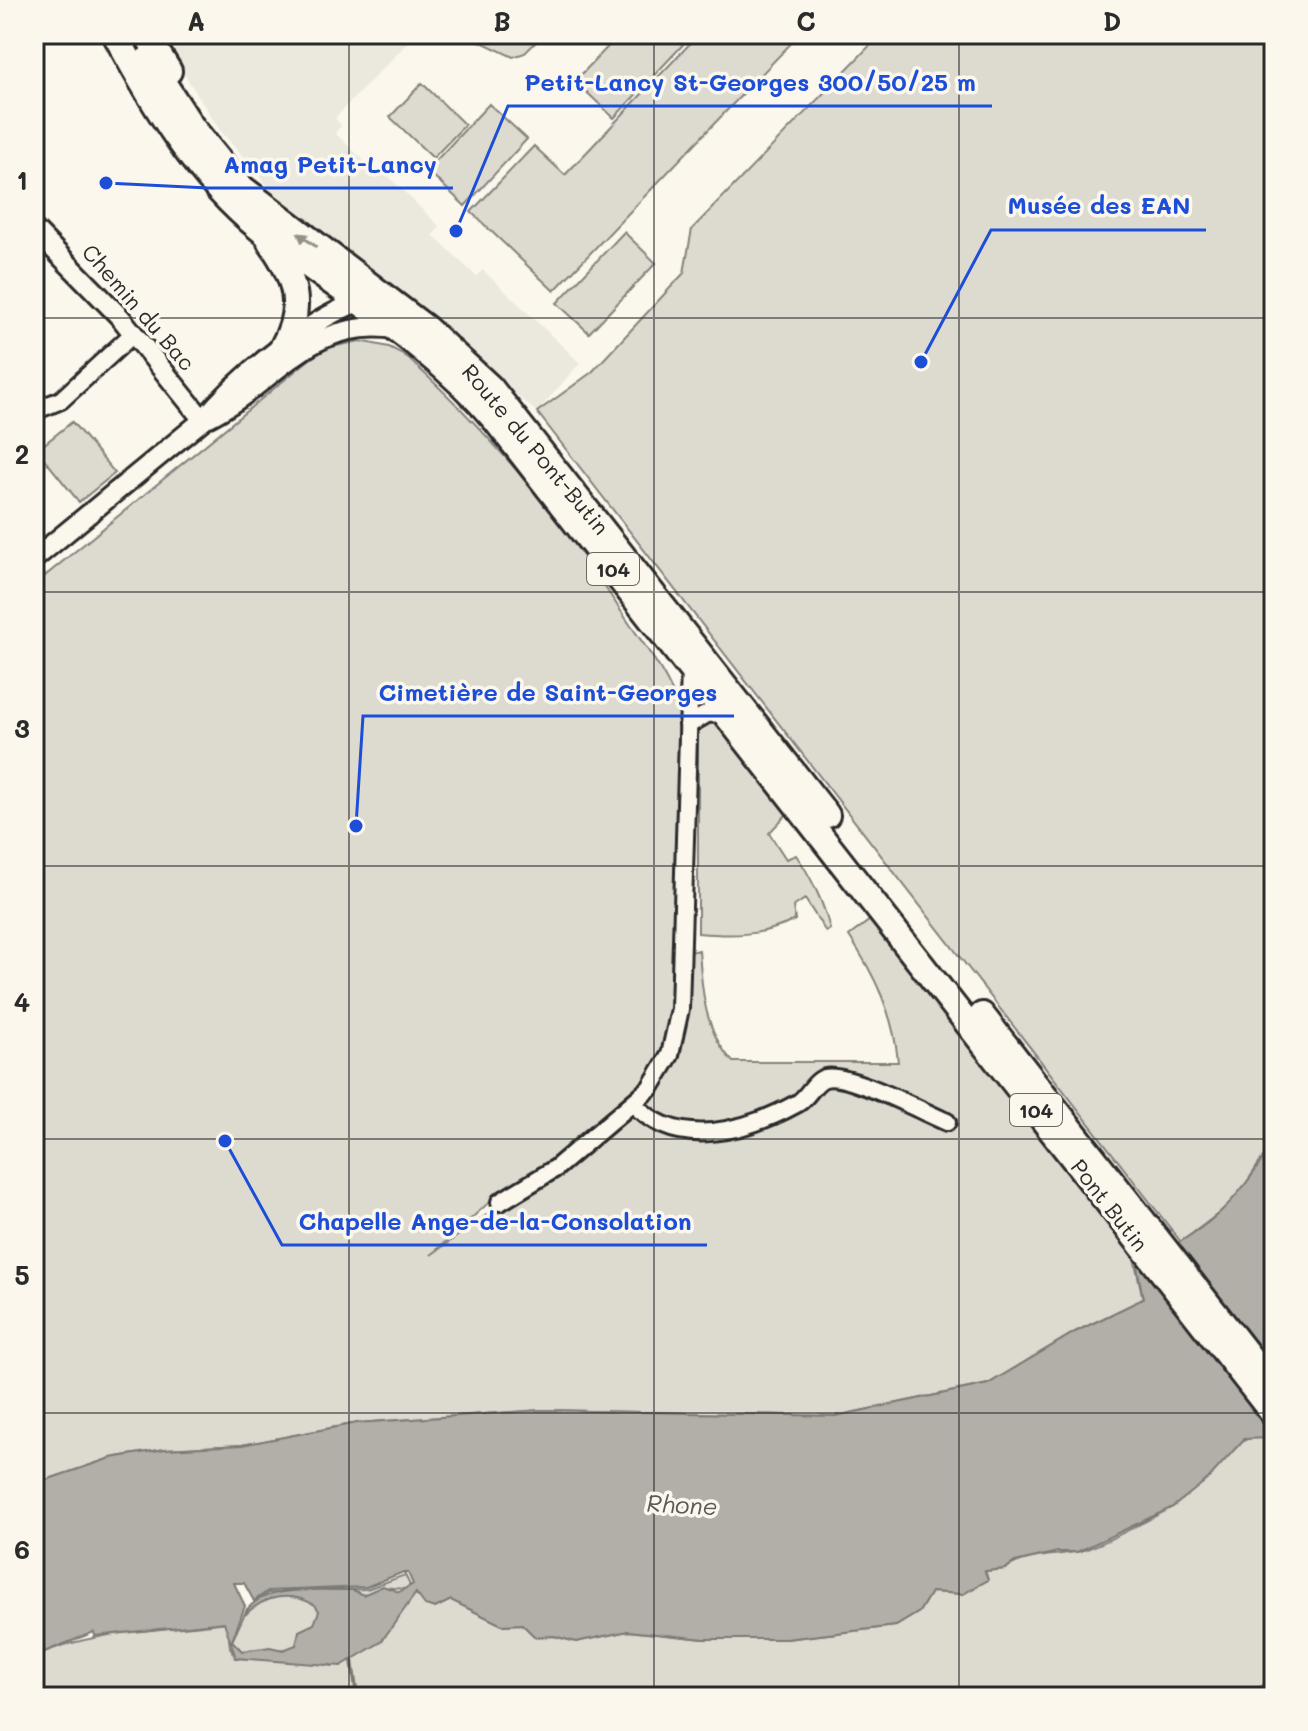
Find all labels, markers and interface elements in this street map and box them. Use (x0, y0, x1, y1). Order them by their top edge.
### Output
text: A (187, 4, 205, 38)
text: B (493, 4, 511, 38)
text: C (796, 4, 816, 38)
text: D (1103, 4, 1121, 38)
callout: Petit-Lancy St-Georges 300/50/25 m (508, 58, 992, 106)
text: Petit-Lancy St-Georges 300/50/25 m (524, 66, 976, 97)
callout: Amag Petit-Lancy (208, 140, 453, 188)
text: Amag Petit-Lancy (223, 148, 437, 179)
text: 1 (16, 163, 28, 197)
callout: Musée des EAN (991, 182, 1206, 230)
text: Musée des EAN (1007, 189, 1191, 220)
one-way arrow (297, 233, 318, 248)
street label: Chemin du Bac (76, 238, 202, 376)
street label: Route du Pont-Butin (456, 358, 616, 540)
text: 2 (15, 437, 29, 471)
road number: 104 (587, 553, 639, 585)
callout: Cimetière de Saint-Georges (363, 668, 734, 716)
text: Cimetière de Saint-Georges (379, 676, 717, 707)
text: 3 (14, 711, 30, 745)
text: 4 (14, 985, 30, 1019)
road number: 104 (1010, 1094, 1062, 1126)
street label: Pont Butin (1065, 1153, 1155, 1257)
callout: Chapelle Ange-de-la-Consolation (282, 1197, 707, 1245)
text: Chapelle Ange-de-la-Consolation (298, 1205, 692, 1236)
text: 5 (14, 1258, 30, 1292)
water label: Rhone (646, 1487, 718, 1521)
text: 6 (14, 1532, 30, 1566)

